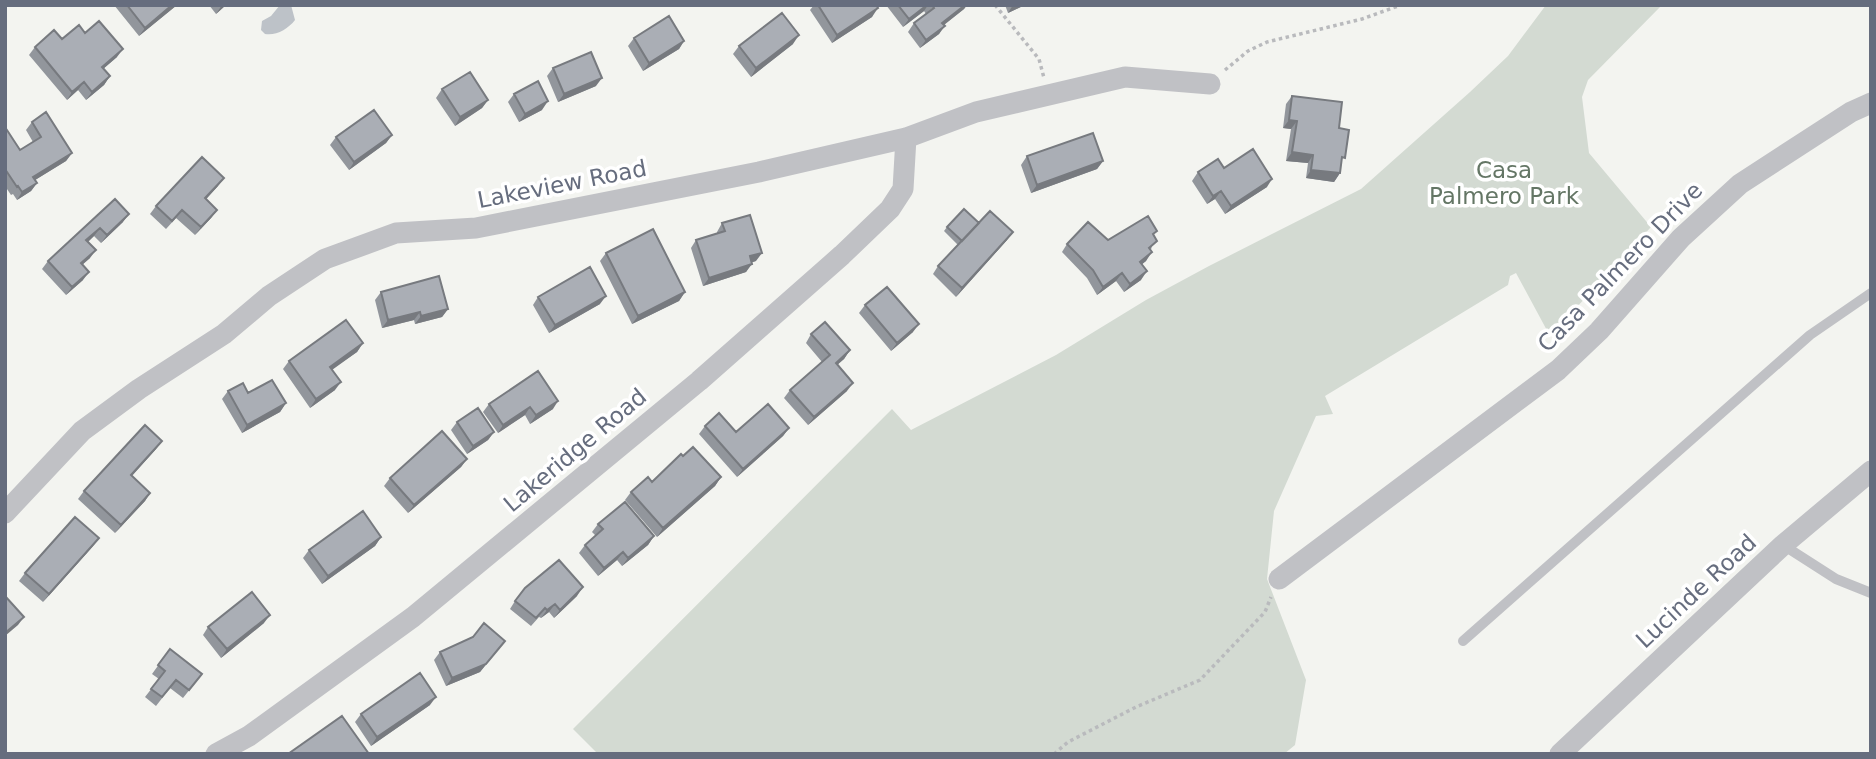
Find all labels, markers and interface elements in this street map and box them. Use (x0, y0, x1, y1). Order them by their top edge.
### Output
street label: Lakeview Road (475, 155, 649, 213)
park label: Casa Palmero Park (1429, 157, 1580, 209)
street label: Casa Palmero Drive (1532, 177, 1708, 357)
street label: Lakeridge Road (499, 383, 651, 517)
street label: Lucinde Road (1631, 529, 1761, 653)

